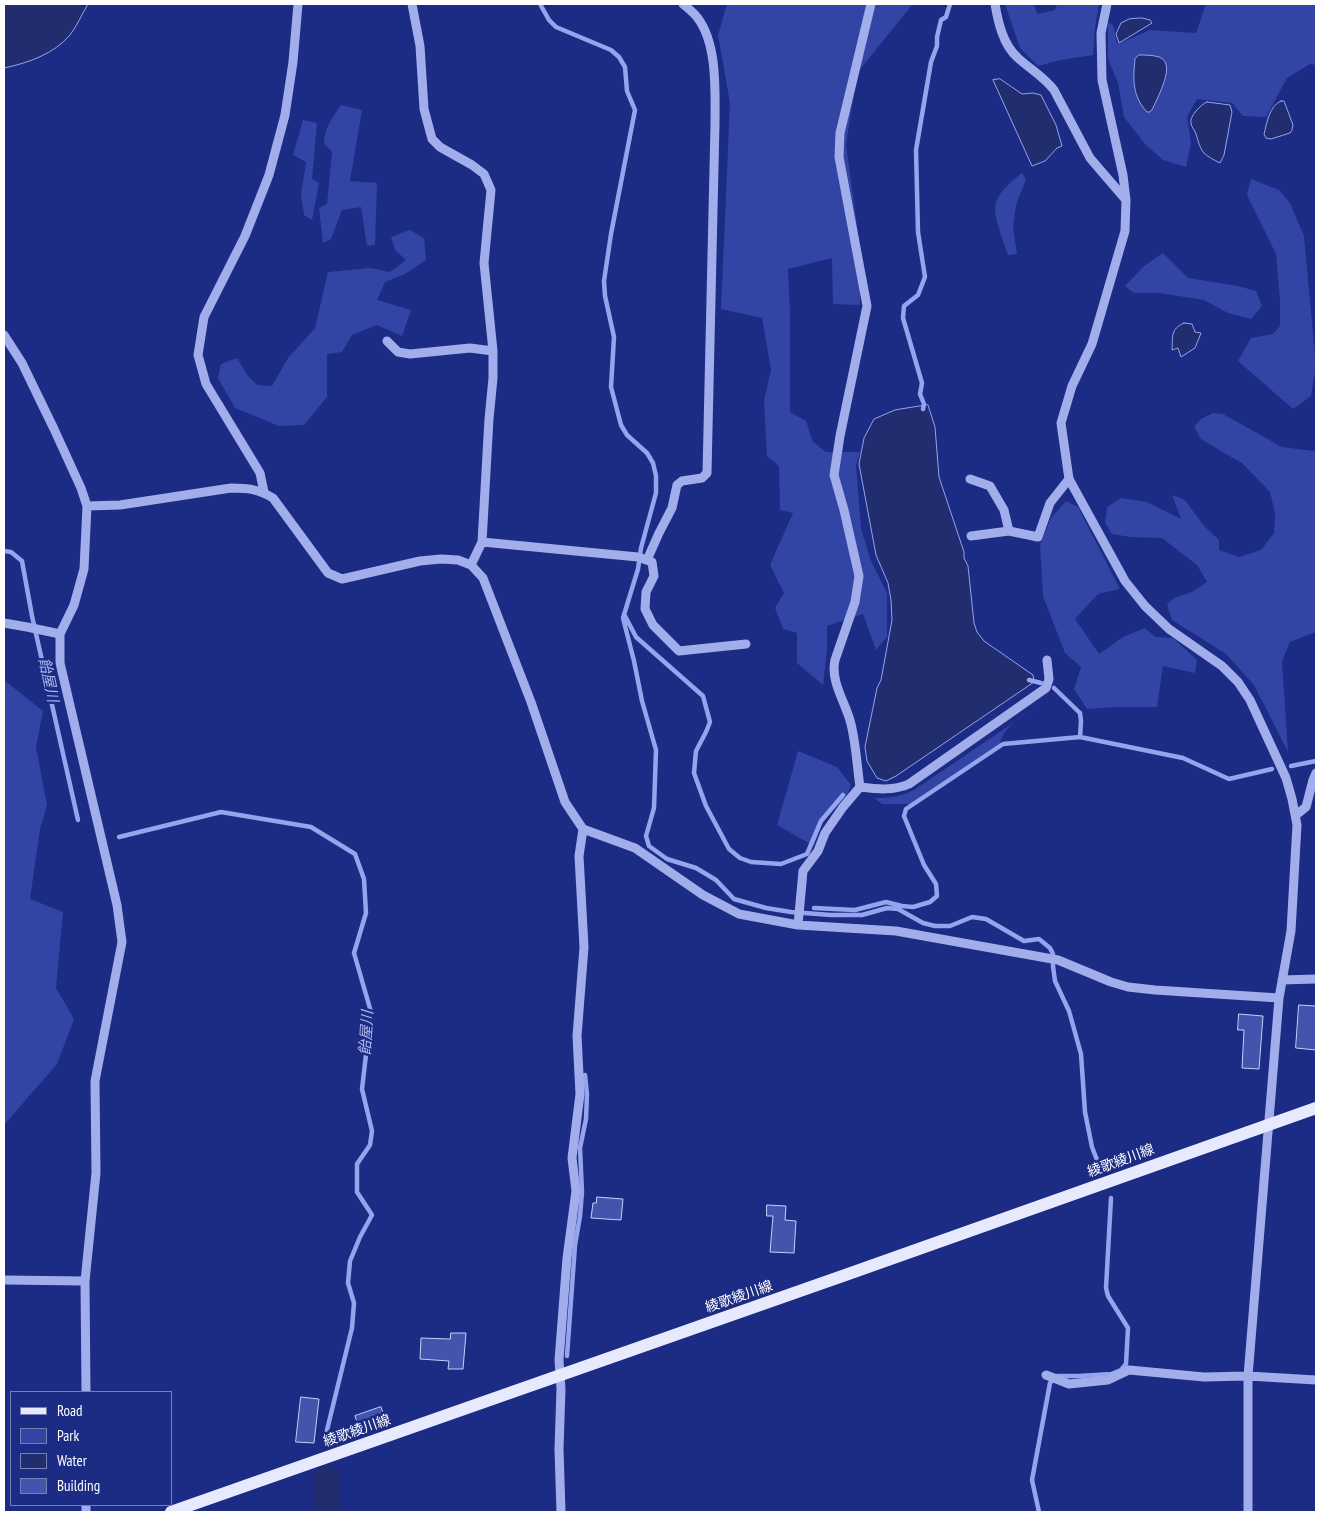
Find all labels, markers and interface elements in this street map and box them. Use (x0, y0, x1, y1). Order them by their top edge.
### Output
water label: 飴屋川 (35, 656, 61, 704)
water label: 飴屋川 (357, 1010, 377, 1056)
street label: 綾歌綾川線 (1085, 1141, 1157, 1181)
street label: 綾歌綾川線 (703, 1278, 775, 1316)
legend (10, 1391, 172, 1506)
text: Road (57, 1401, 83, 1420)
street label: 綾歌綾川線 (321, 1412, 393, 1450)
text: Park (57, 1426, 79, 1445)
text: Water (57, 1451, 87, 1470)
text: Building (57, 1476, 100, 1495)

